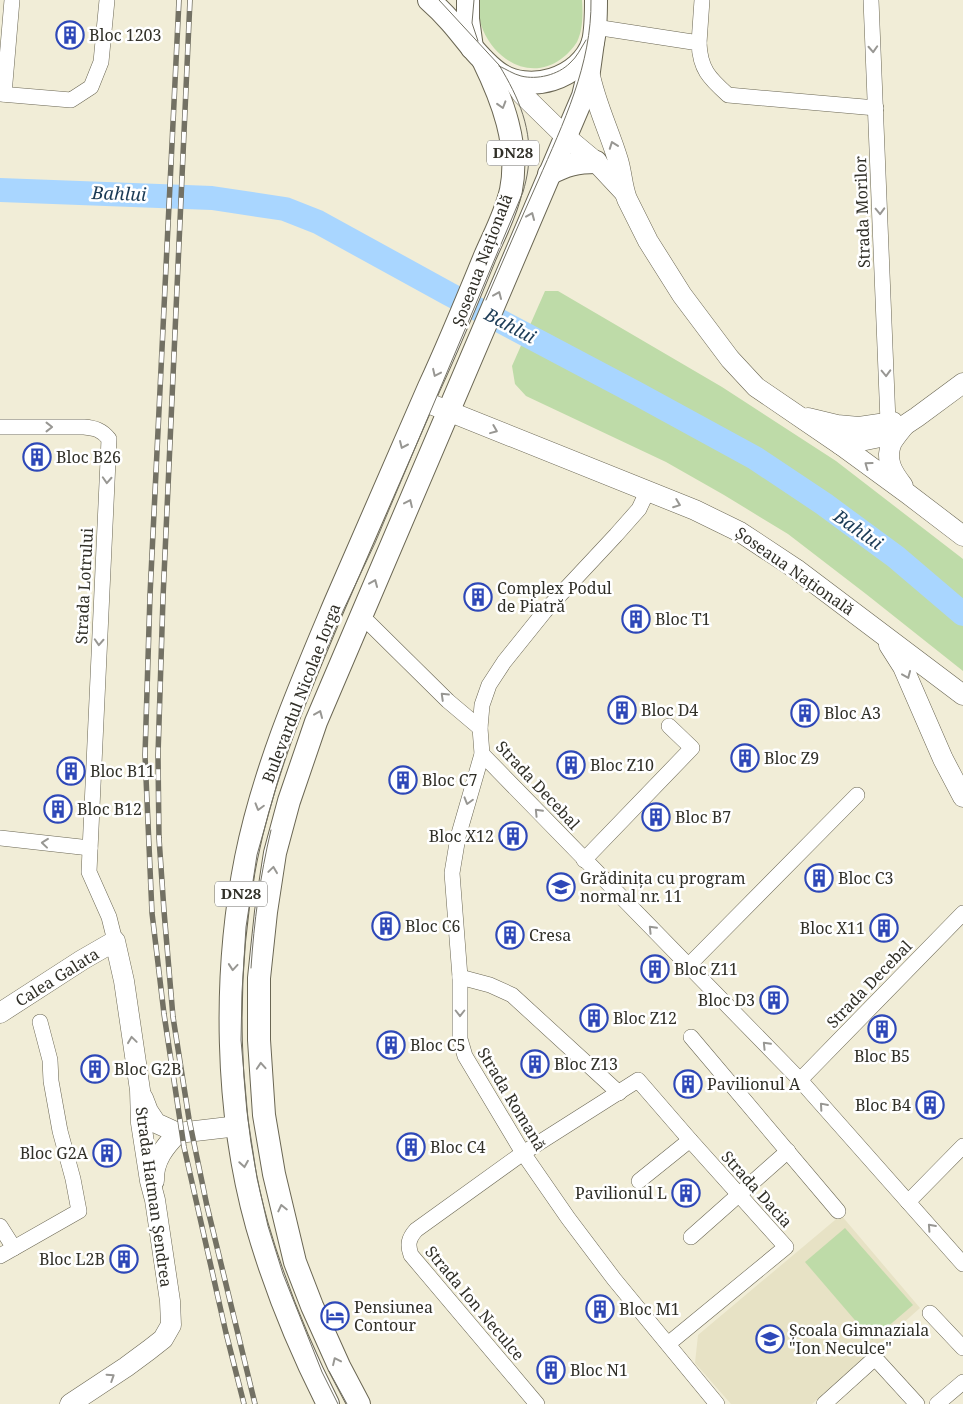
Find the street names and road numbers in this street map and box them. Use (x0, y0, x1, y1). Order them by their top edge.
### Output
road number: DN28 (487, 140, 539, 166)
street label: Strada Morilor (849, 155, 875, 268)
street label: Șoseaua Națională (447, 190, 517, 330)
street label: Șoseaua Națională (731, 522, 859, 620)
street label: Strada Lotrului (70, 527, 98, 645)
street label: Bulevardul Nicolae Iorga (257, 600, 345, 786)
street label: Strada Decebal (491, 736, 585, 834)
road number: DN28 (215, 882, 267, 906)
street label: Strada Decebal (822, 935, 917, 1033)
street label: Calea Galata (11, 943, 103, 1011)
street label: Strada Romană (473, 1043, 551, 1155)
street label: Strada Hatman Șendrea (130, 1105, 178, 1289)
street label: Strada Dacia (717, 1146, 797, 1232)
street label: Strada Ion Neculce (421, 1241, 529, 1365)

